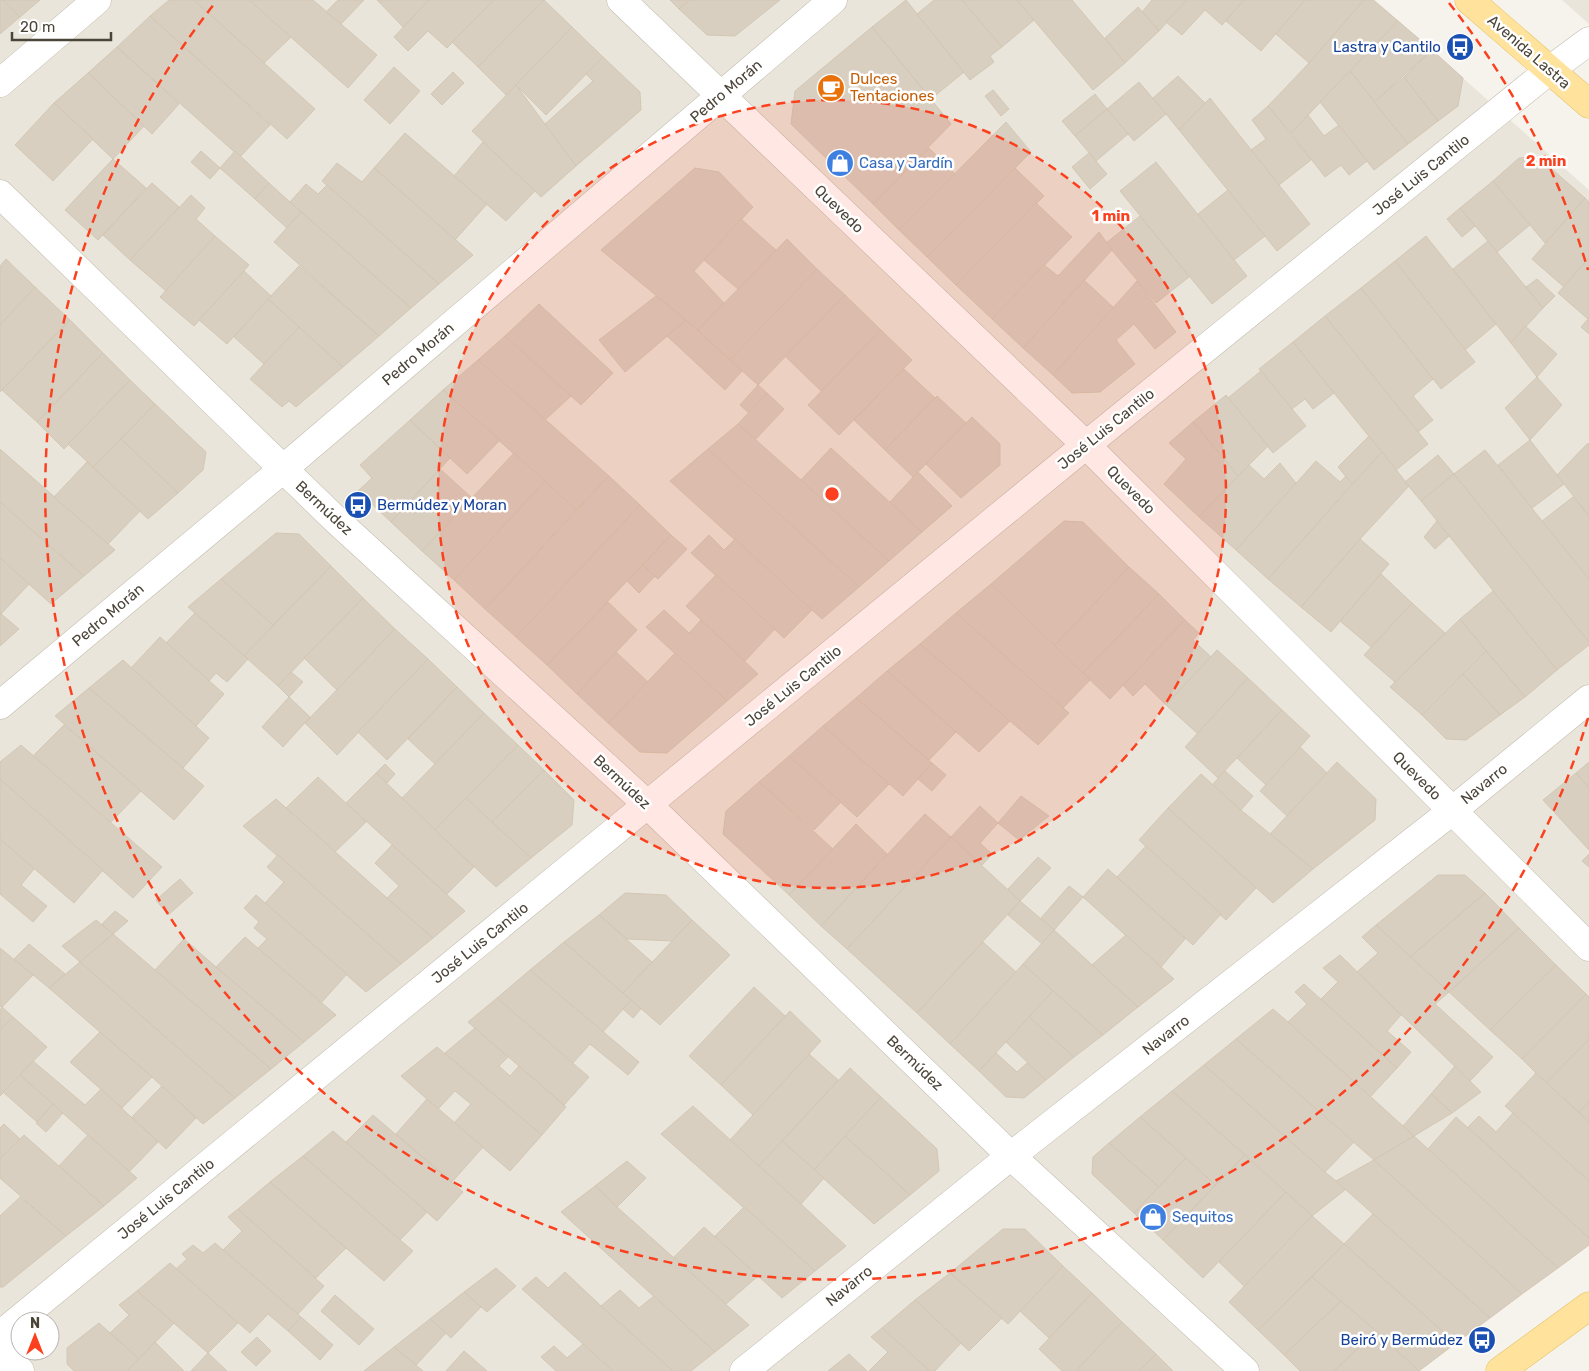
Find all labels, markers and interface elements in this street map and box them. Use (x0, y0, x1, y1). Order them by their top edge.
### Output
scale bar (12, 10, 111, 42)
street label: Avenida Lastra (1484, 11, 1574, 93)
text: 20 m (20, 18, 55, 36)
bus stop icon: Lastra y Cantilo (1445, 32, 1475, 62)
place label: Lastra y Cantilo (1333, 38, 1441, 56)
street label: Pedro Morán (686, 56, 766, 126)
place label: Dulces Tentaciones (850, 70, 935, 105)
cafe icon: Dulces Tentaciones (816, 73, 846, 103)
street label: José Luis Cantilo (1369, 131, 1473, 219)
shop icon: Casa y Jardín (825, 148, 855, 178)
text: 2 min (1526, 152, 1566, 170)
place label: Casa y Jardín (859, 154, 953, 172)
street label: Quevedo (811, 181, 867, 237)
text: 1 min (1092, 207, 1130, 225)
street label: Pedro Morán (378, 319, 458, 389)
street label: José Luis Cantilo (1054, 385, 1158, 473)
street label: Quevedo (1103, 462, 1159, 518)
street label: Bermúdez (292, 477, 357, 539)
centre of rings (823, 485, 841, 503)
bus stop icon: Bermúdez y Moran (343, 490, 373, 520)
place label: Bermúdez y Moran (377, 496, 507, 514)
street label: Pedro Morán (68, 580, 148, 650)
street label: José Luis Cantilo (741, 642, 845, 730)
street label: Quevedo (1389, 748, 1445, 804)
street label: Bermúdez (590, 751, 655, 813)
street label: Navarro (1457, 760, 1511, 808)
street label: José Luis Cantilo (428, 899, 532, 987)
street label: Navarro (1139, 1011, 1193, 1059)
street label: Bermúdez (883, 1032, 947, 1095)
street label: José Luis Cantilo (114, 1155, 218, 1243)
shop icon: Sequitos (1138, 1202, 1168, 1232)
place label: Sequitos (1172, 1208, 1234, 1226)
street label: Navarro (822, 1262, 876, 1310)
north arrow (10, 1311, 60, 1361)
text: N (30, 1315, 40, 1332)
bus stop icon: Beiró y Bermúdez (1467, 1325, 1497, 1355)
place label: Beiró y Bermúdez (1341, 1331, 1463, 1349)

